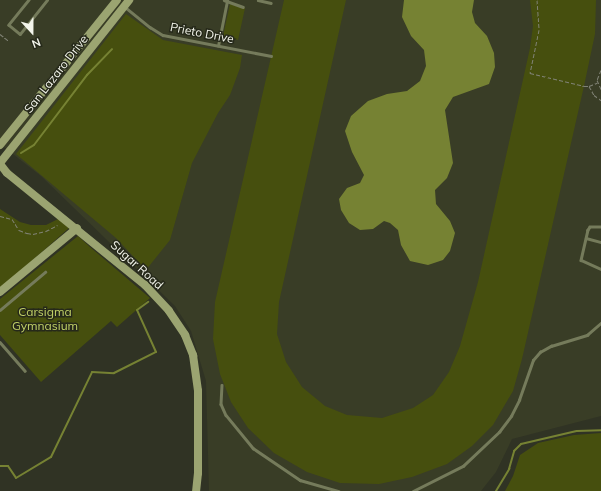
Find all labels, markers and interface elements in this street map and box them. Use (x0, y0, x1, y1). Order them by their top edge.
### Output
north arrow (12, 12, 52, 52)
street label: Prieto Drive (169, 20, 235, 46)
street label: San Lazaro Drive (21, 32, 91, 116)
text: N (30, 35, 43, 51)
street label: Sugar Road (108, 238, 166, 292)
park label: Carsigma Gymnasium (12, 305, 78, 333)

